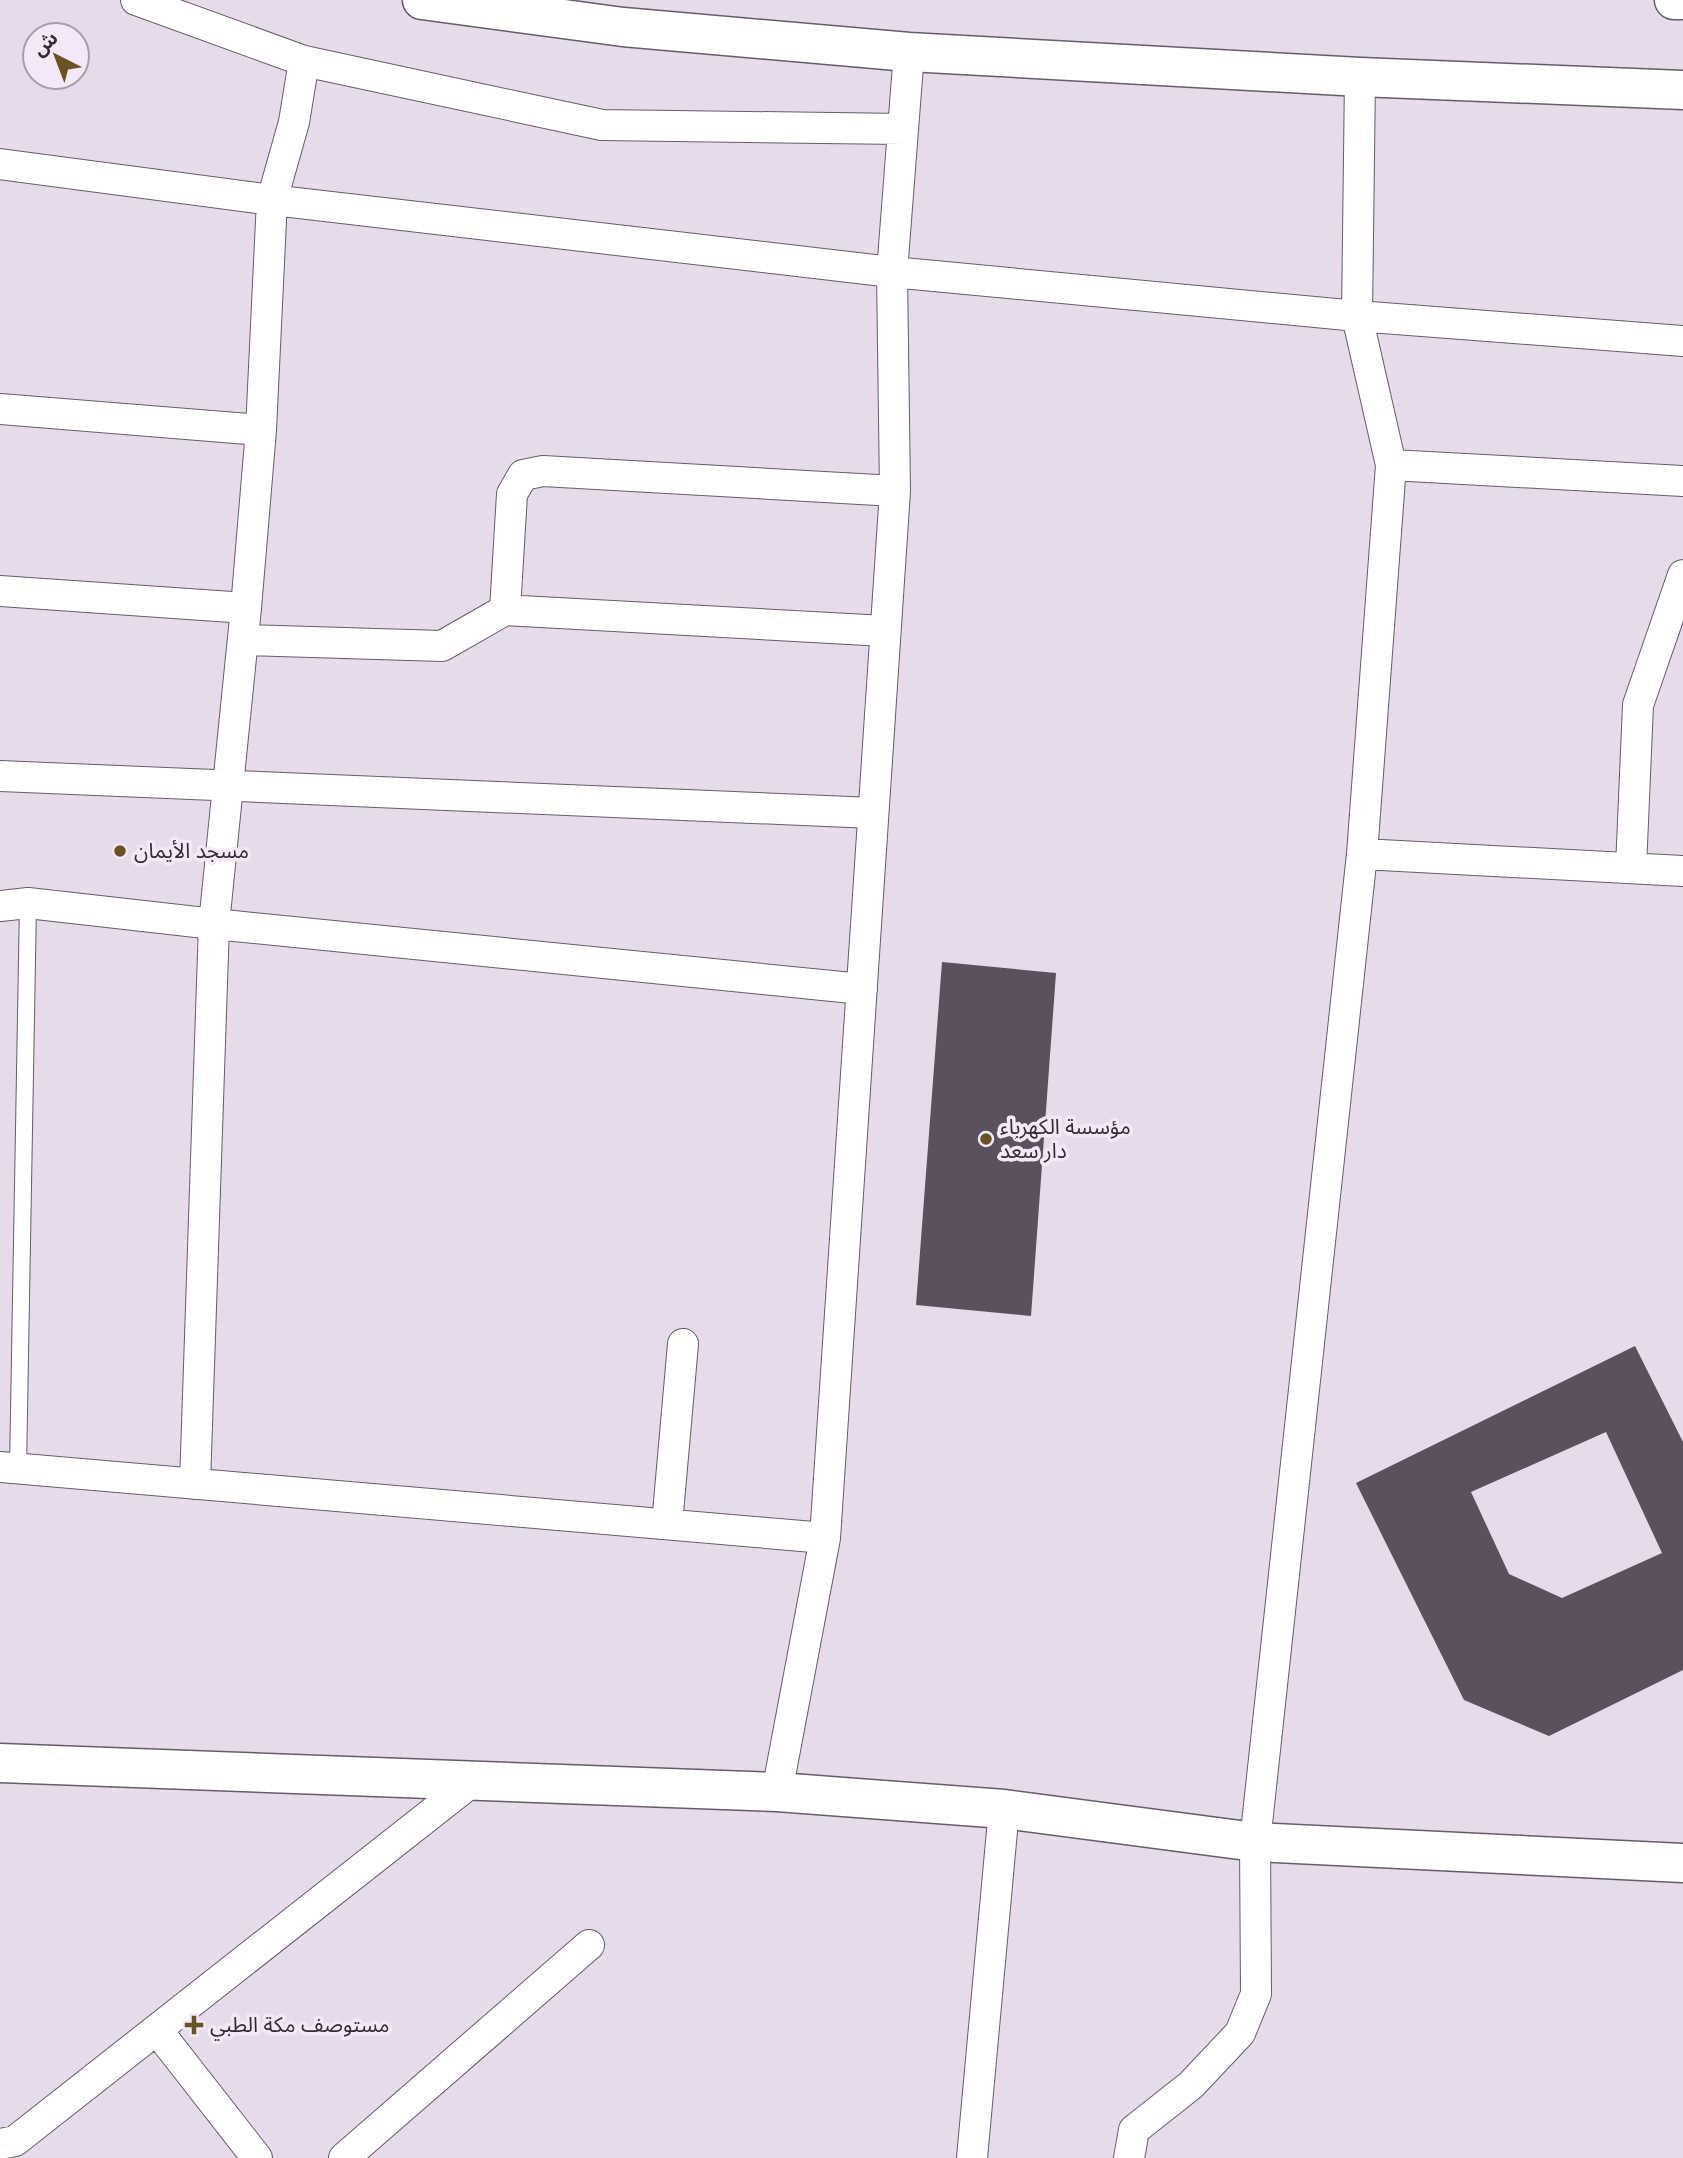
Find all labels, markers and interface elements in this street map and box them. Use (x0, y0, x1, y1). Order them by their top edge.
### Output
north arrow (21, 21, 91, 91)
text: ش (28, 26, 62, 61)
place label: مسجد الأيمان (134, 838, 249, 863)
marker: مسجد الأيمان (112, 843, 128, 859)
place label: مؤسسة الكهرباء دار سعد (1000, 1114, 1131, 1163)
marker: مؤسسة الكهرباء دار سعد (978, 1131, 994, 1147)
place label: مستوصف مكة الطبي (210, 2012, 390, 2041)
marker: مستوصف مكة الطبي (184, 2015, 204, 2035)

